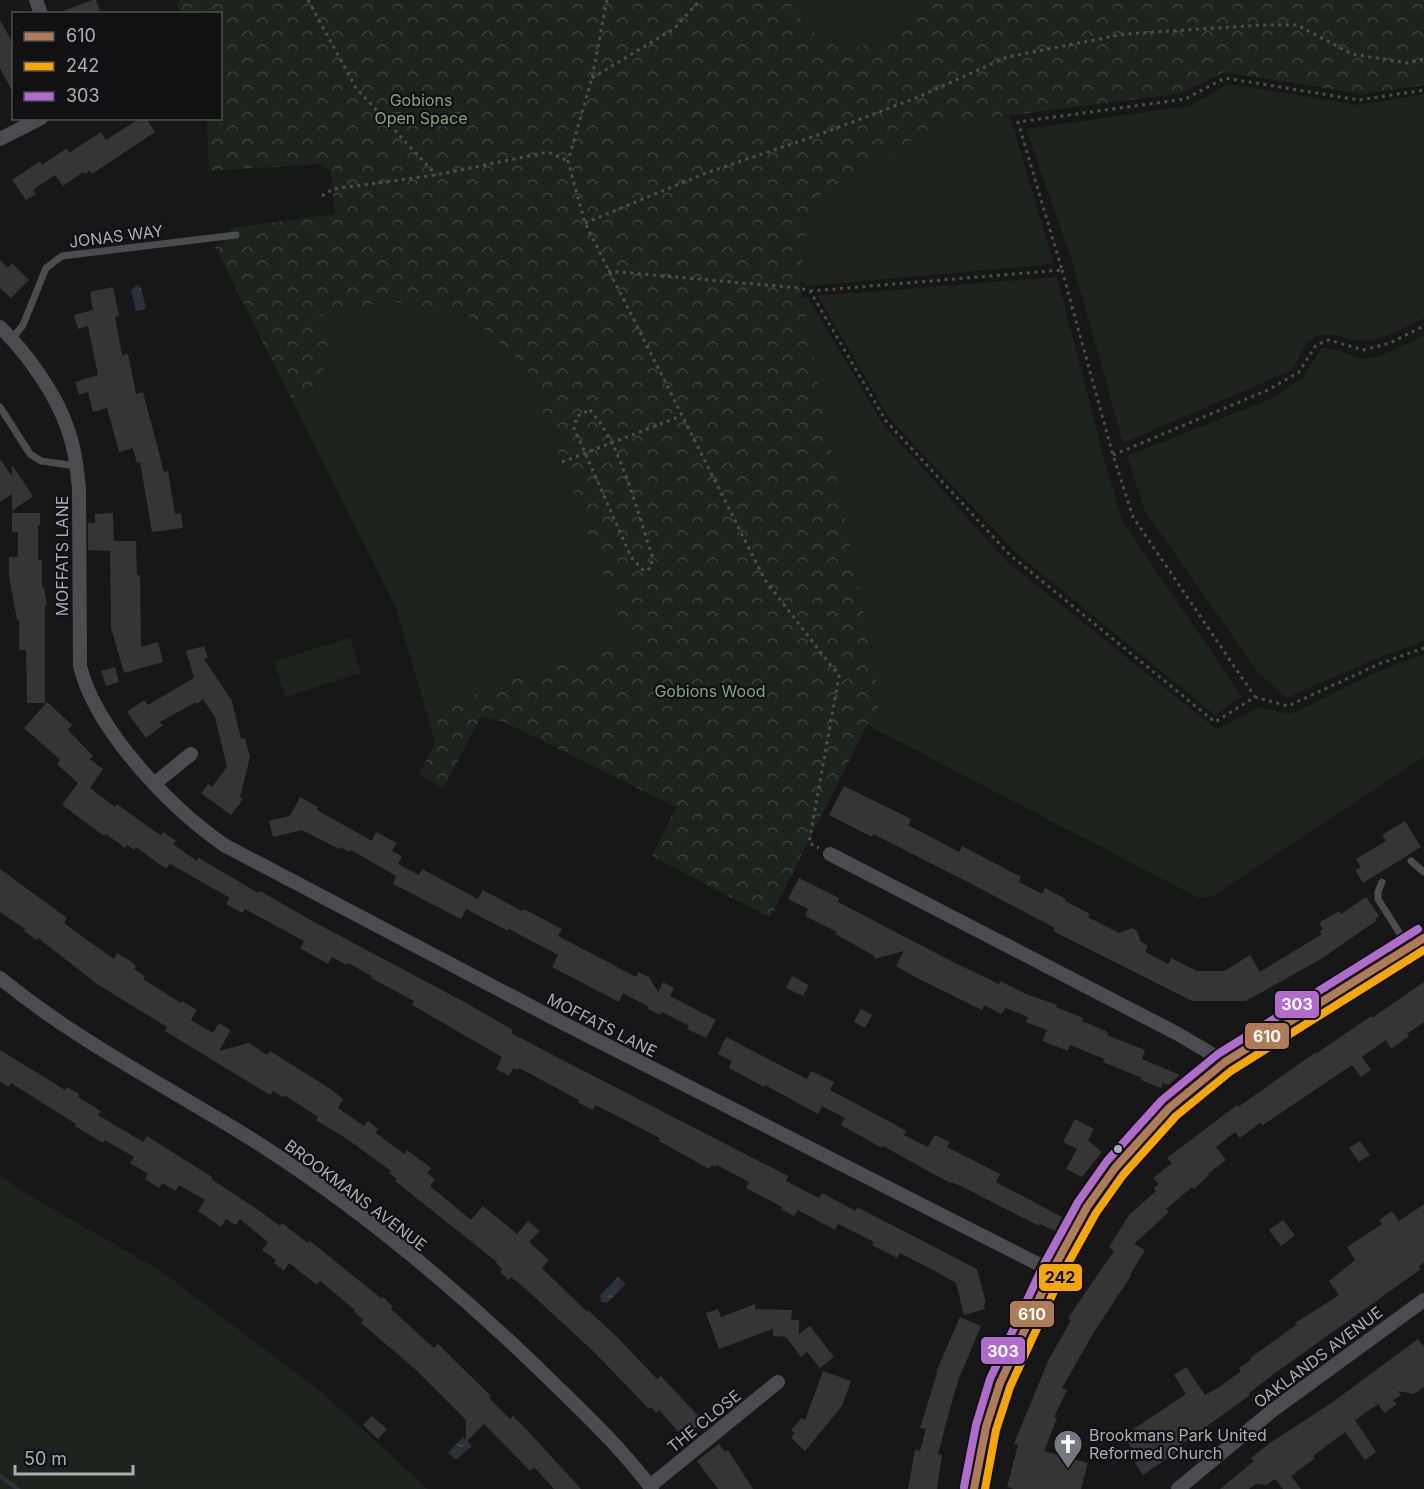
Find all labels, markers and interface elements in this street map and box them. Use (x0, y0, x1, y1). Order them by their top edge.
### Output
legend (12, 12, 222, 120)
text: 610 (66, 25, 96, 46)
text: 242 (66, 55, 99, 76)
text: 303 (66, 85, 100, 106)
park label: Gobions Open Space (375, 90, 467, 128)
street label: JONAS WAY (68, 220, 164, 252)
street label: MOFFATS LANE (52, 496, 72, 616)
park label: Gobions Wood (654, 681, 766, 701)
street label: MOFFATS LANE (544, 989, 660, 1061)
line badge: 303 (1274, 990, 1320, 1019)
text: 303 (1281, 994, 1313, 1014)
line badge: 610 (1244, 1022, 1290, 1050)
text: 610 (1253, 1026, 1281, 1046)
street label: BROOKMANS AVENUE (281, 1135, 431, 1255)
unlabelled marker (1112, 1143, 1124, 1155)
line badge: 242 (1038, 1263, 1083, 1292)
text: 242 (1045, 1267, 1075, 1287)
line badge: 610 (1009, 1300, 1055, 1328)
street label: OAKLANDS AVENUE (1250, 1302, 1386, 1412)
text: 610 (1018, 1304, 1046, 1324)
line badge: 303 (980, 1336, 1026, 1365)
text: 303 (987, 1341, 1019, 1361)
street label: THE CLOSE (663, 1385, 745, 1457)
place label: Brookmans Park United Reformed Church (1089, 1425, 1267, 1463)
church icon: Brookmans Park United Reformed Church (1052, 1428, 1084, 1470)
scale bar (15, 1438, 134, 1476)
text: 50 m (24, 1448, 67, 1469)

